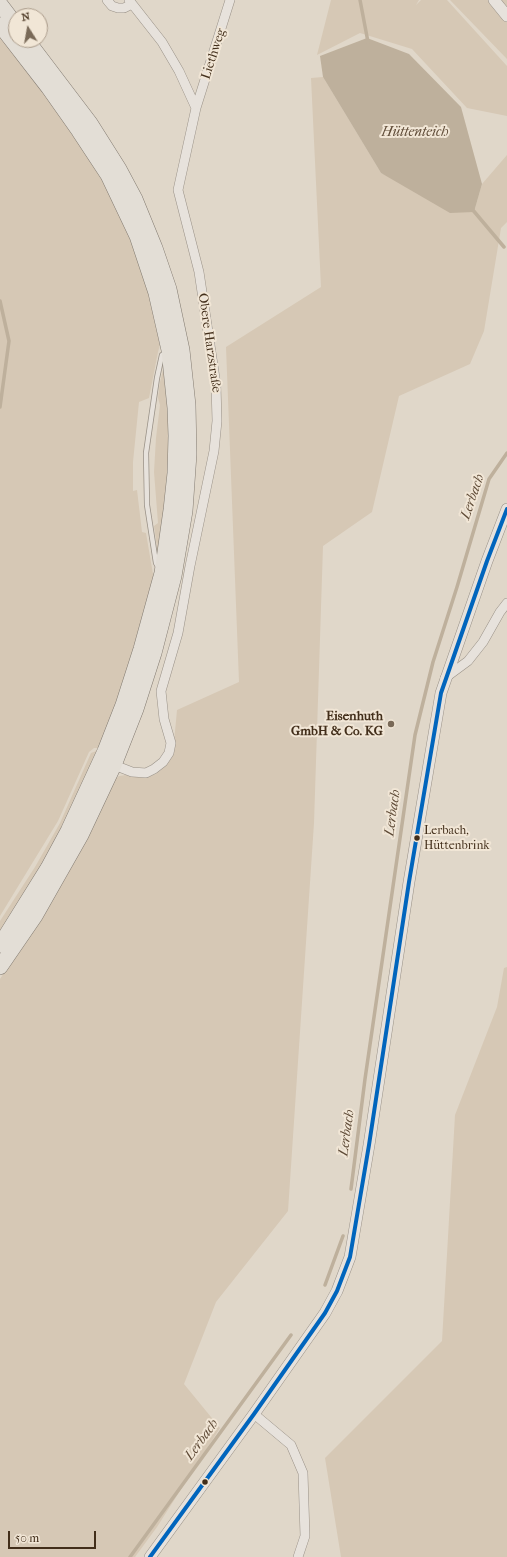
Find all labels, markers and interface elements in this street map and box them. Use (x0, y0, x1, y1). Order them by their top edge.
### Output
north arrow (8, 8, 48, 48)
text: N (20, 10, 31, 24)
street label: Liethweg (198, 27, 230, 81)
water label: Hüttenteich (382, 125, 448, 141)
street label: Obere Harzstraße (194, 292, 224, 394)
water label: Lerbach (457, 472, 489, 522)
place label: Eisenhuth GmbH & Co. KG (291, 709, 383, 740)
marker: Eisenhuth GmbH & Co. KG (386, 719, 396, 729)
water label: Lerbach (381, 789, 405, 837)
place label: Lerbach, Hüttenbrink (424, 824, 490, 852)
marker: Lerbach, Hüttenbrink (412, 833, 422, 843)
water label: Lerbach (335, 1109, 359, 1157)
water label: Lerbach (181, 1416, 223, 1464)
unlabelled marker (200, 1477, 210, 1487)
scale bar (10, 1523, 98, 1549)
text: 50 m (15, 1531, 39, 1545)

